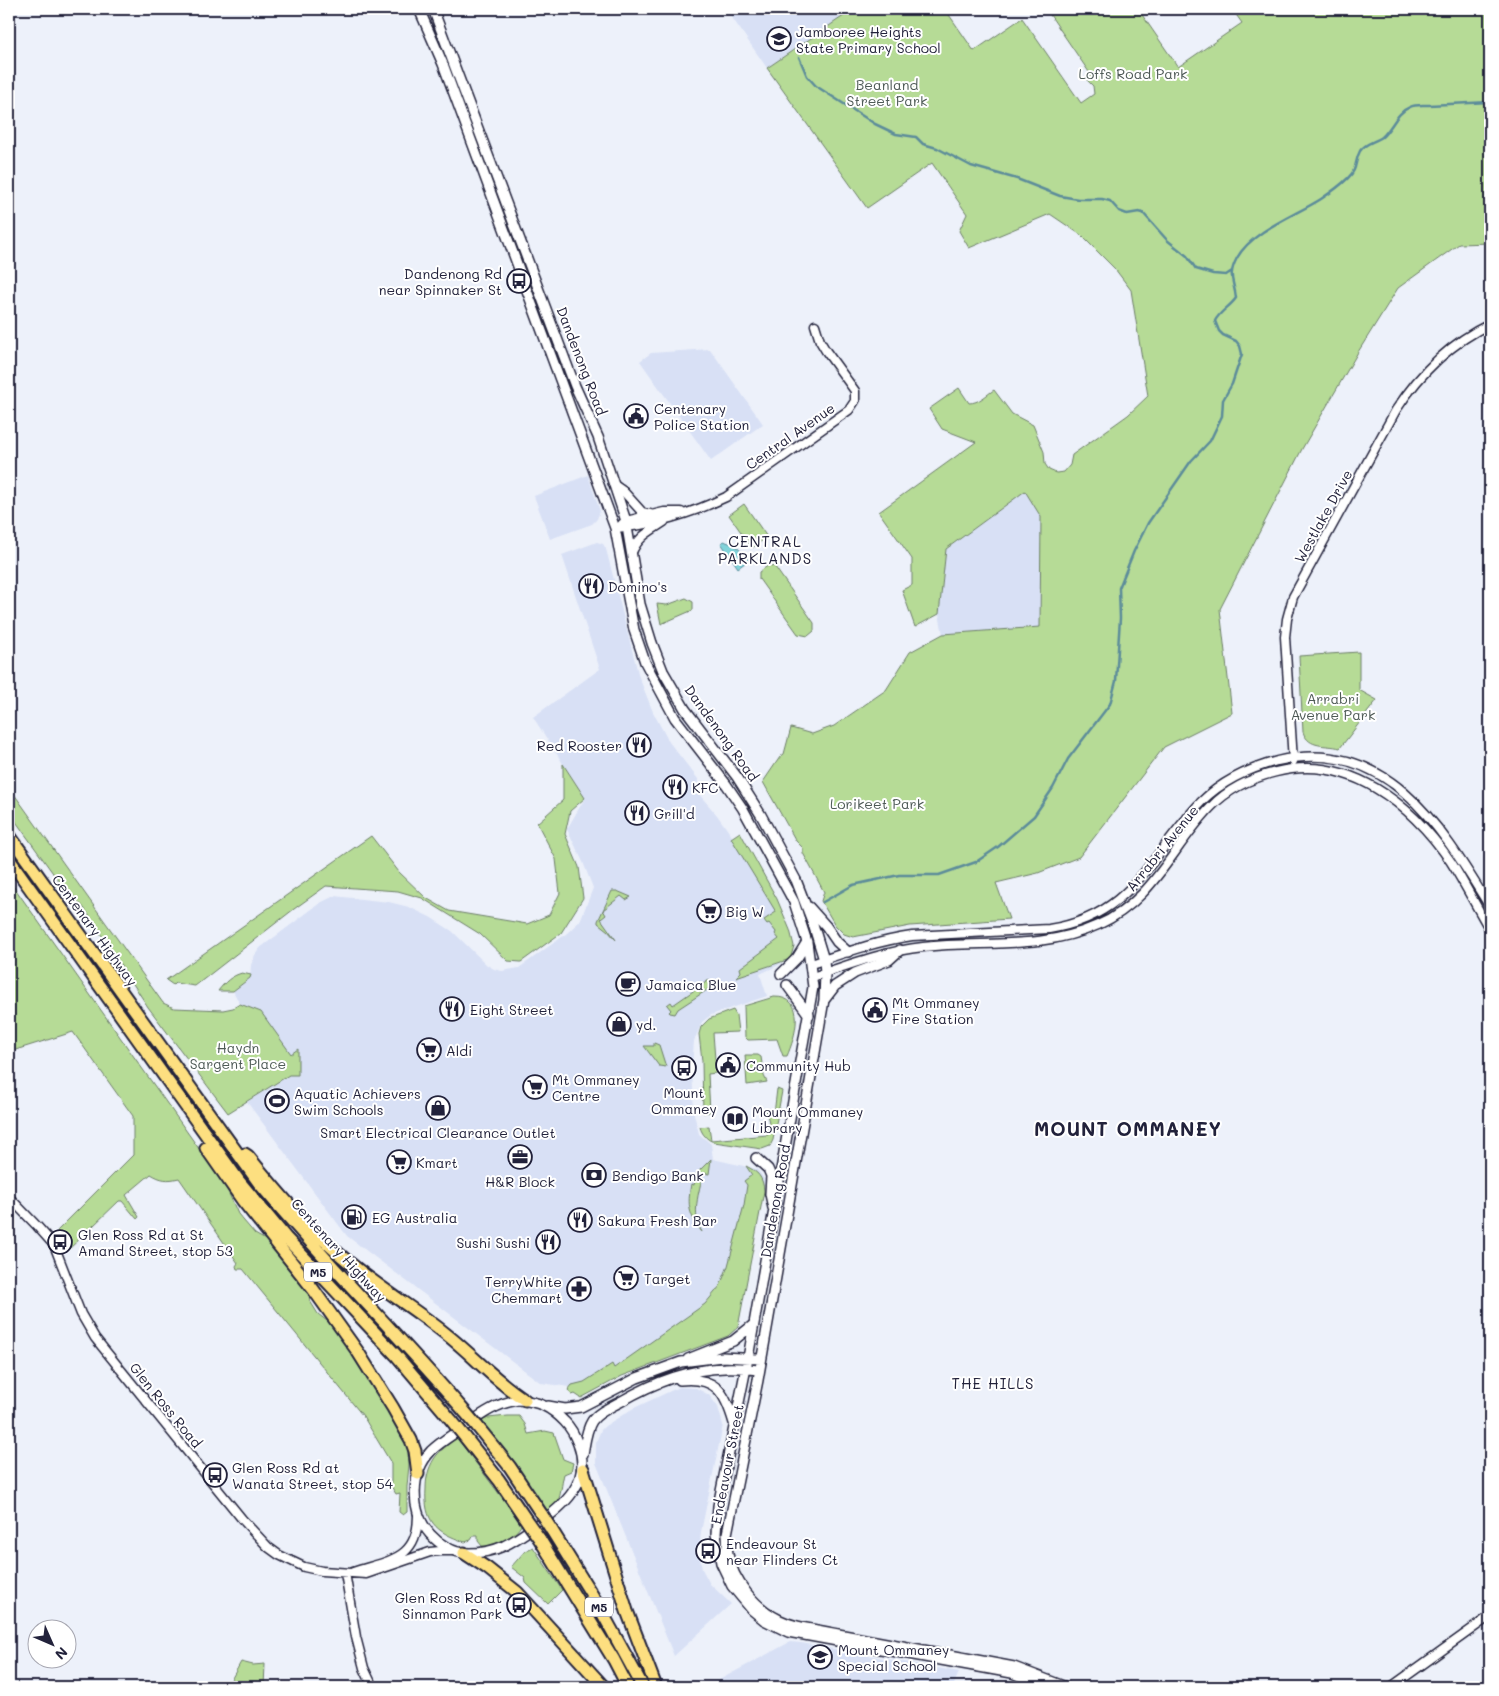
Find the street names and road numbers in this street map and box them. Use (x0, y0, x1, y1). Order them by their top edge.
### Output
street label: Dandenong Road (553, 304, 612, 418)
street label: Central Avenue (742, 398, 838, 474)
street label: Westlake Drive (1290, 466, 1356, 566)
street label: Dandenong Road (681, 681, 764, 785)
street label: Arrabri Avenue (1121, 801, 1203, 895)
street label: Centenary Highway (48, 870, 142, 990)
street label: Dandenong Road (756, 1143, 794, 1259)
street label: Centenary Highway (287, 1194, 391, 1306)
road number: M5 (304, 1262, 332, 1282)
street label: Glen Ross Road (126, 1358, 207, 1452)
street label: Endeavour Street (706, 1403, 748, 1525)
road number: M5 (585, 1598, 613, 1616)

